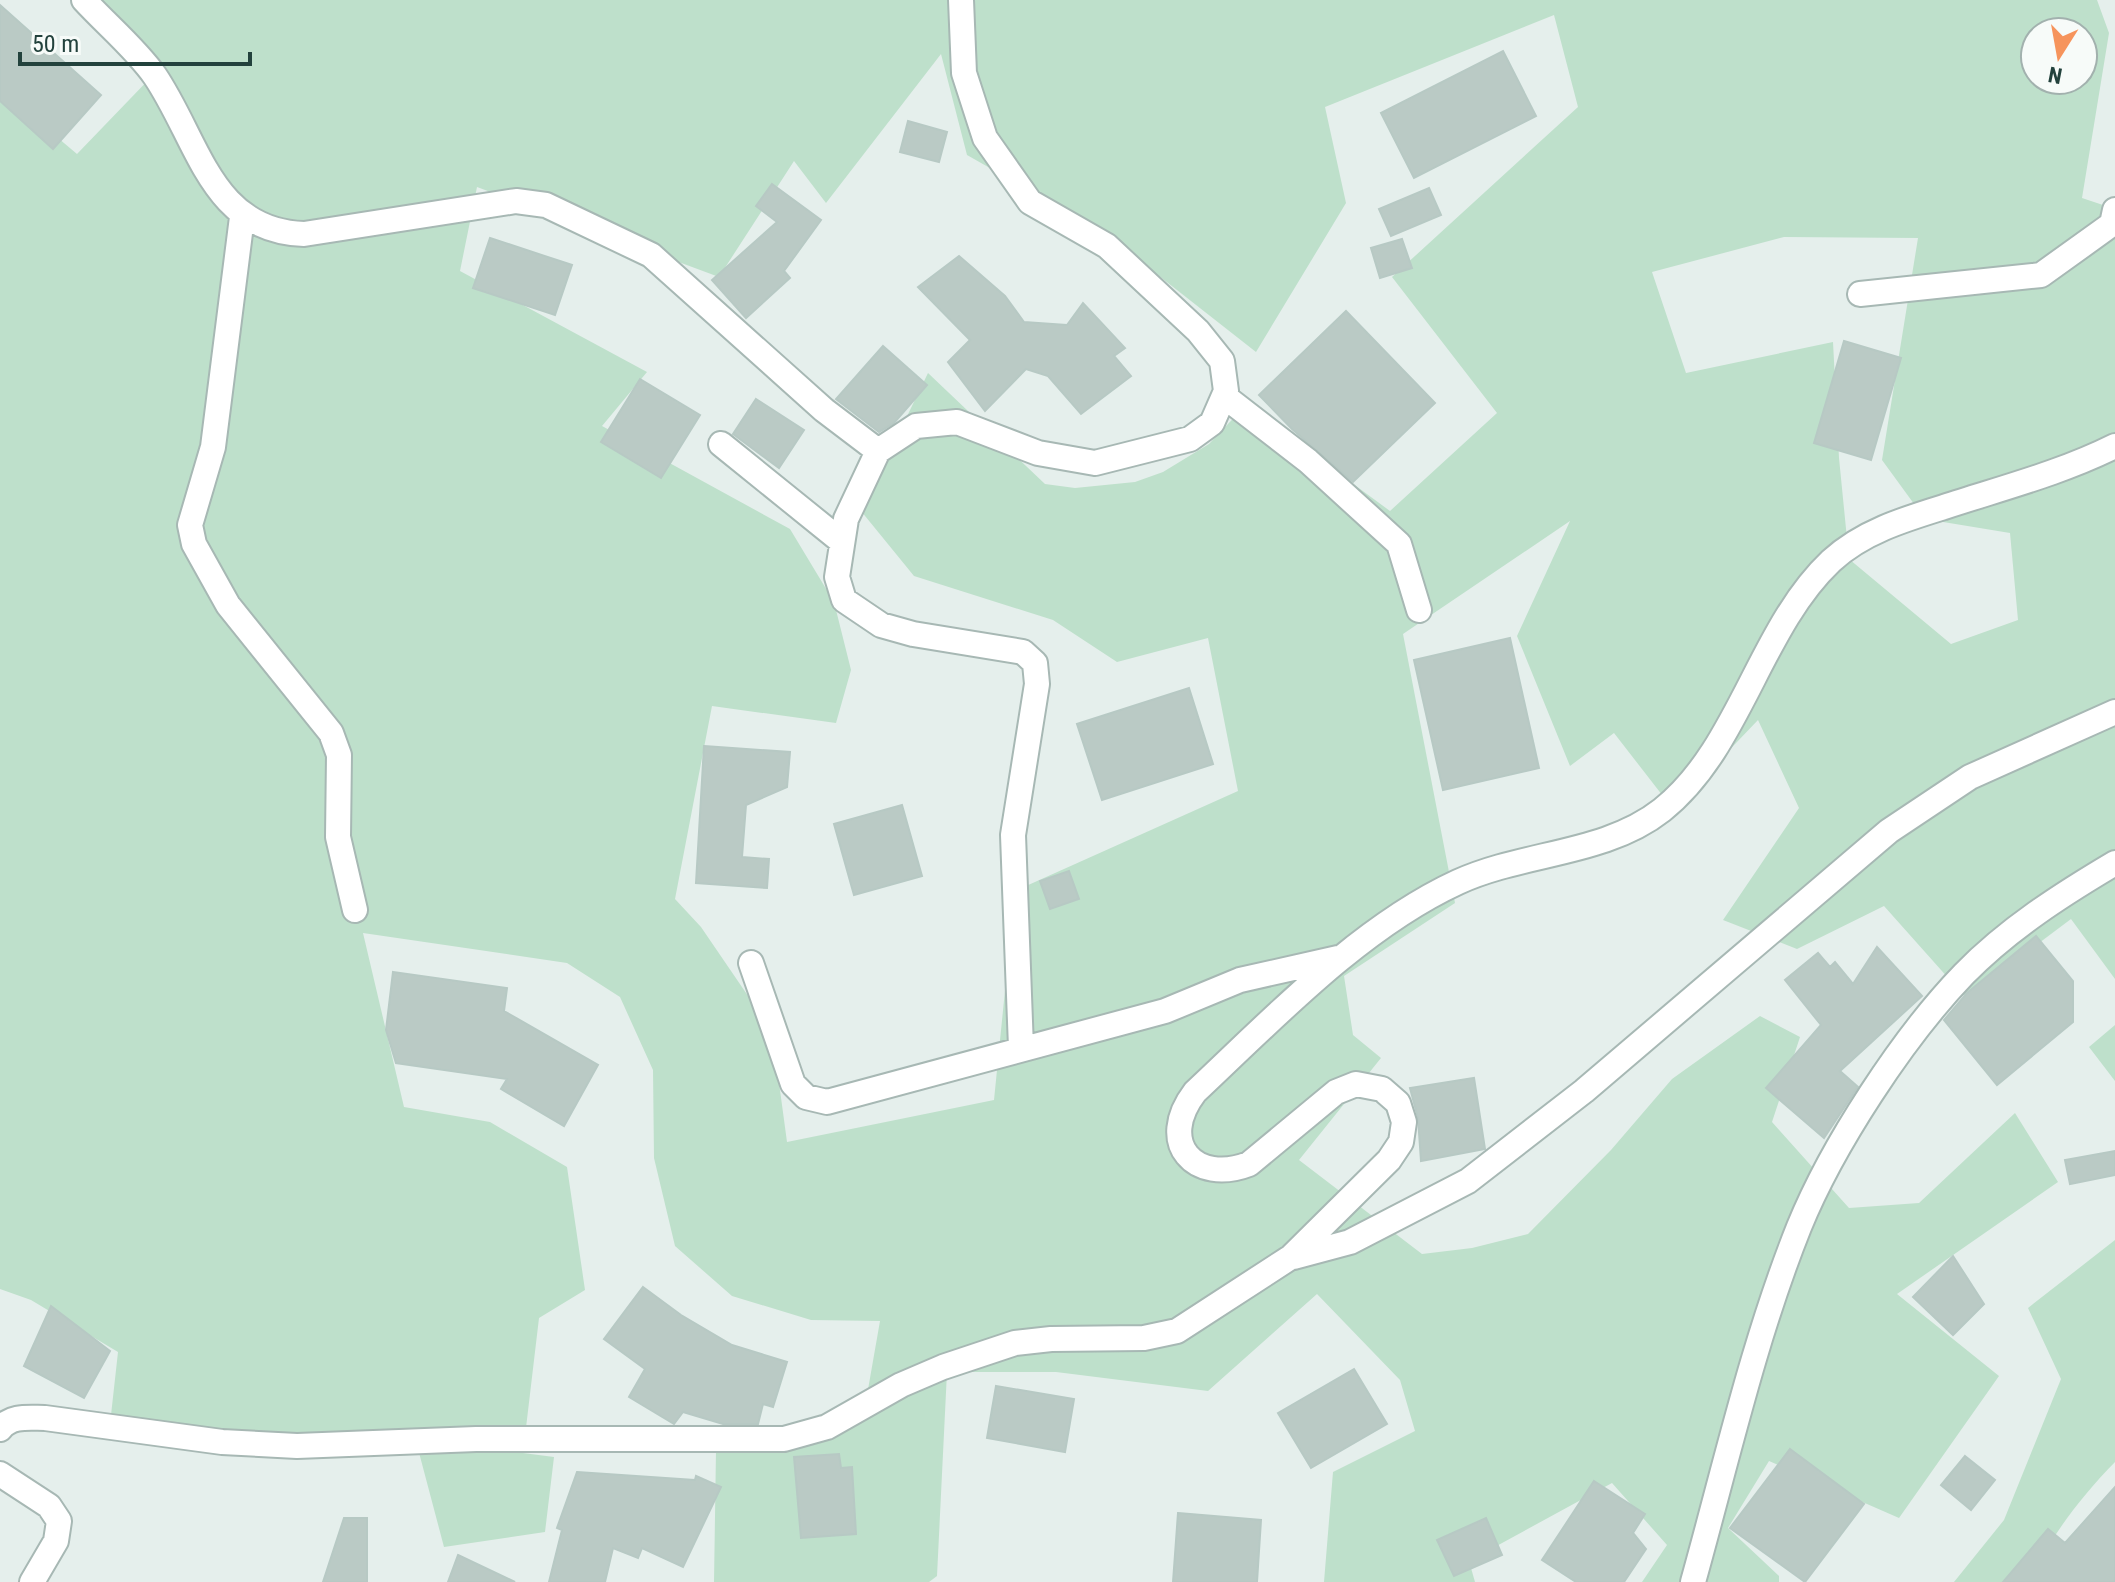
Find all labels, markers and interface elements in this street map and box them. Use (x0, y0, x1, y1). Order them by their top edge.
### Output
scale bar (20, 16, 250, 66)
north arrow (2019, 16, 2099, 96)
text: 50 m (32, 30, 79, 58)
text: N (2046, 62, 2064, 89)

